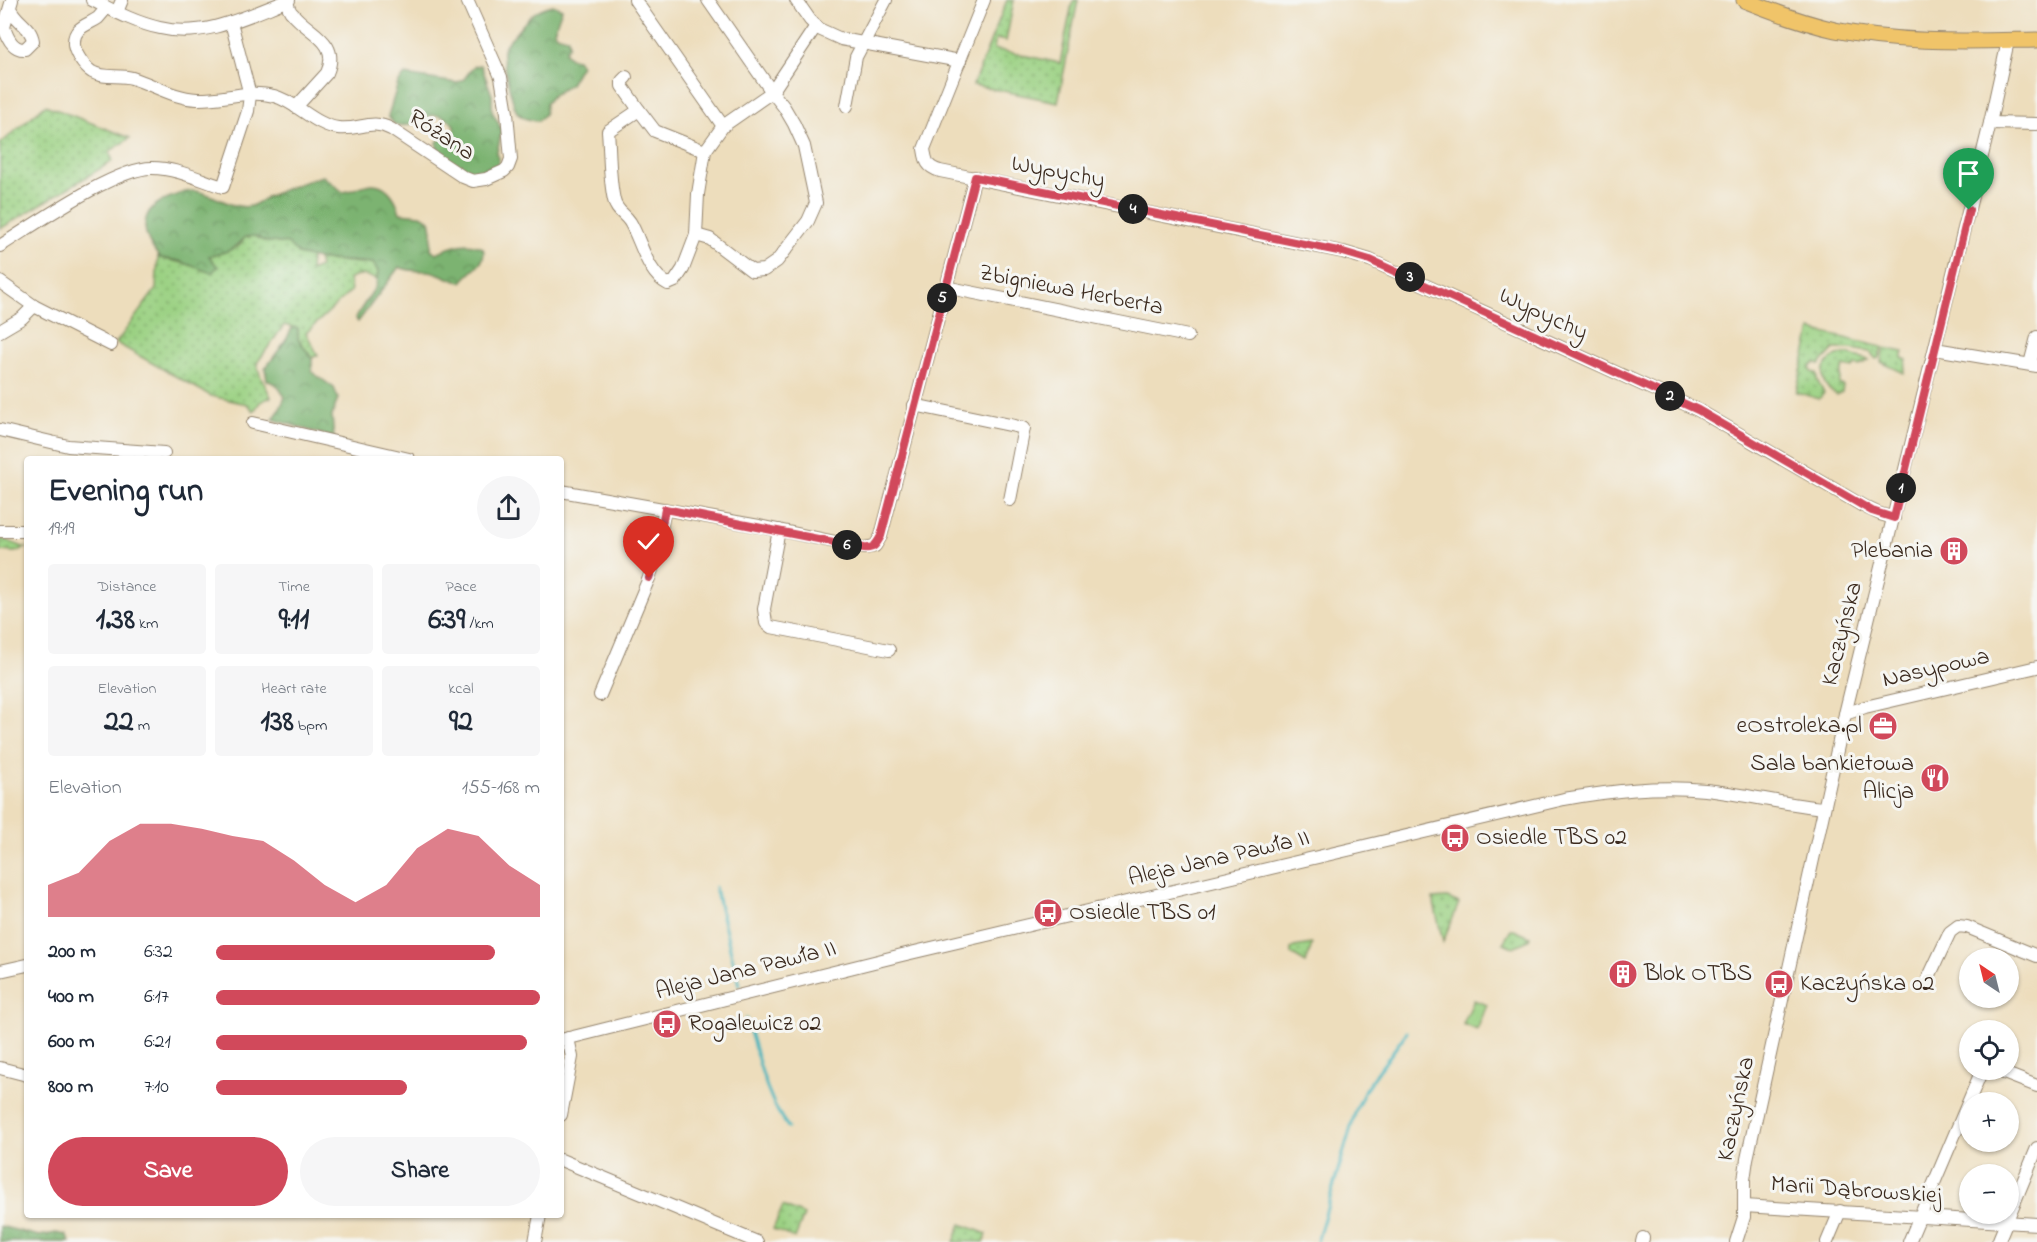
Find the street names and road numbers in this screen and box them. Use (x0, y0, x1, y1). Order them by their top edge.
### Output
street label: Różana (401, 101, 481, 171)
street label: Wypychy (1008, 147, 1108, 200)
street label: Zbigniewa Herberta (976, 256, 1166, 326)
street label: Wypychy (1492, 279, 1593, 352)
street label: Kaczyńska (1813, 578, 1874, 690)
street label: Nasypowa (1879, 640, 1993, 699)
street label: Aleja Jana Pawła II (1125, 821, 1313, 897)
street label: Aleja Jana Pawła II (652, 932, 840, 1010)
street label: Kaczyńska (1709, 1053, 1766, 1165)
street label: Marii Dąbrowskiej (1769, 1168, 1944, 1215)

